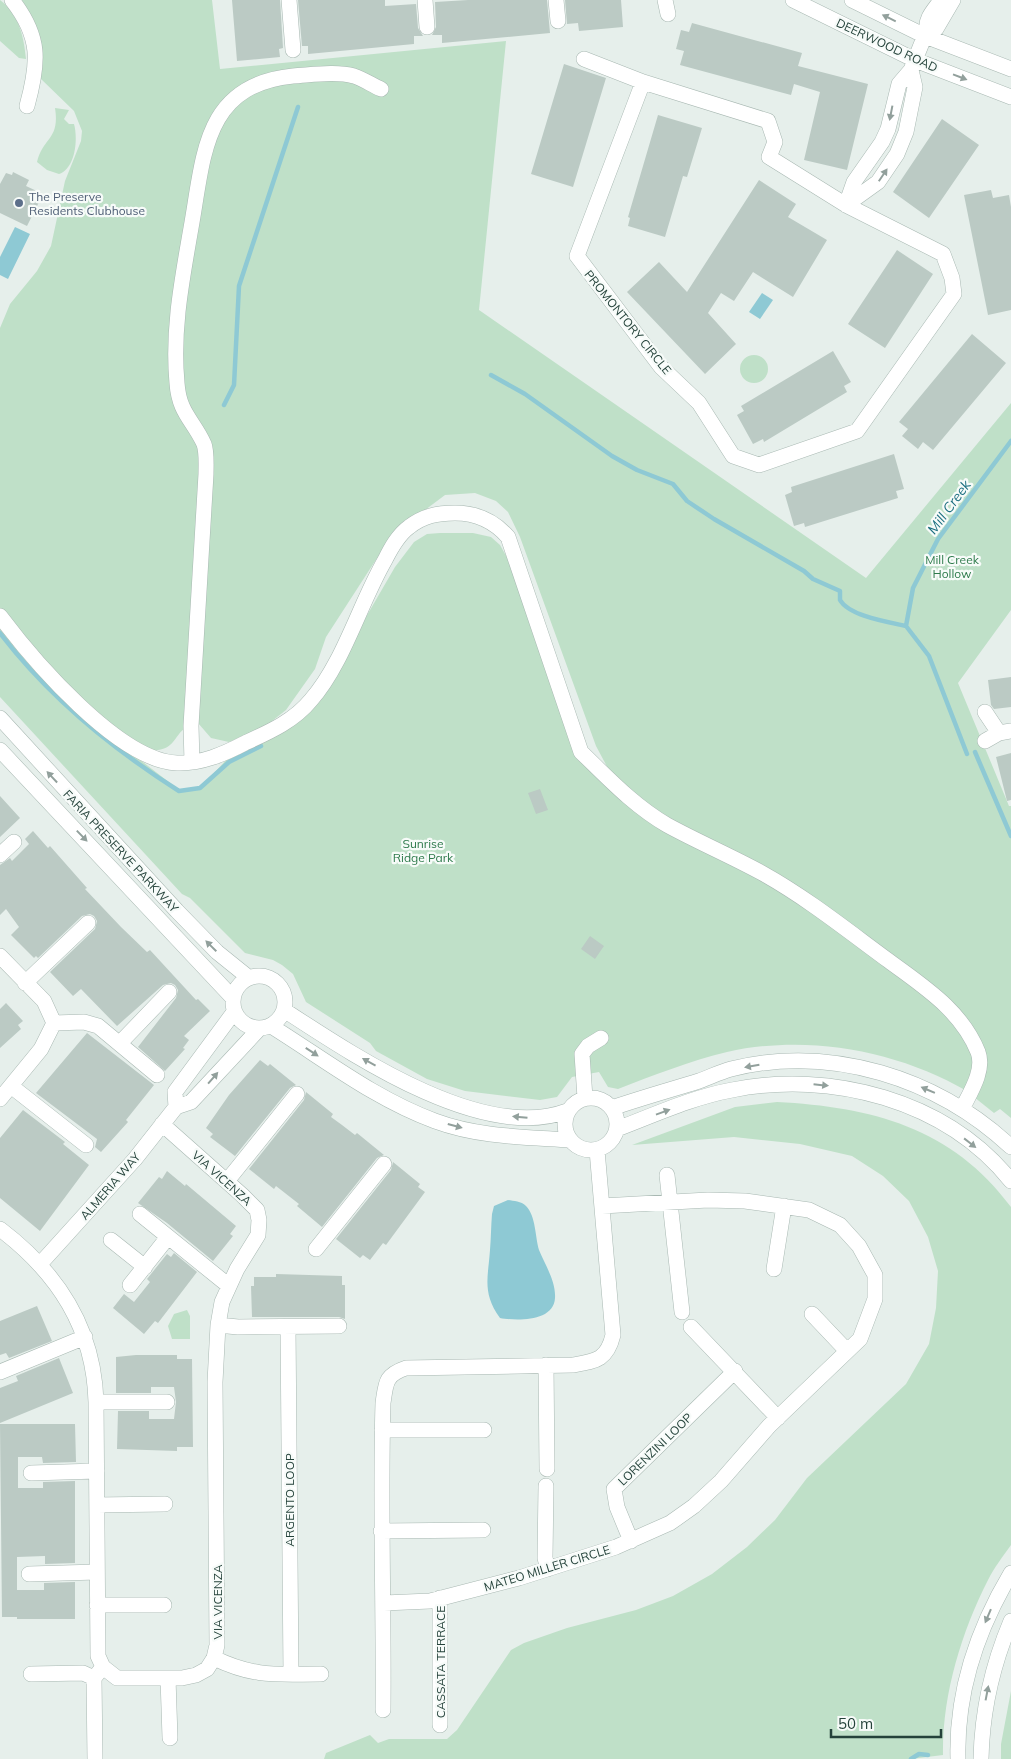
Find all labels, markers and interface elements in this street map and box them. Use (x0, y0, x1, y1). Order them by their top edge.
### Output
one-way arrow (881, 14, 896, 22)
street label: DEERWOOD ROAD (834, 15, 940, 75)
one-way arrow (953, 74, 967, 82)
one-way arrow (887, 106, 895, 121)
one-way arrow (879, 168, 888, 181)
place label: The Preserve Residents Clubhouse (29, 189, 145, 218)
marker: The Preserve Residents Clubhouse (13, 197, 25, 209)
street label: PROMONTORY CIRCLE (581, 267, 675, 377)
water label: Mill Creek (923, 476, 975, 538)
park label: Mill Creek Hollow (925, 552, 980, 581)
one-way arrow (46, 771, 58, 783)
street label: FARIA PRESERVE PARKWAY (60, 787, 182, 916)
one-way arrow (76, 830, 88, 842)
park label: Sunrise Ridge Park (393, 836, 454, 865)
one-way arrow (205, 940, 217, 952)
one-way arrow (305, 1047, 318, 1057)
one-way arrow (361, 1058, 376, 1066)
one-way arrow (744, 1062, 760, 1070)
one-way arrow (207, 1072, 219, 1084)
one-way arrow (813, 1081, 829, 1089)
one-way arrow (921, 1085, 935, 1093)
one-way arrow (655, 1108, 670, 1115)
one-way arrow (511, 1113, 527, 1121)
one-way arrow (448, 1123, 463, 1131)
one-way arrow (963, 1138, 976, 1149)
street label: VIA VICENZA (189, 1147, 255, 1209)
street label: ALMERIA WAY (77, 1149, 144, 1223)
street label: LORENZINI LOOP (615, 1410, 695, 1488)
street label: ARGENTO LOOP (282, 1453, 297, 1547)
street label: MATEO MILLER CIRCLE (482, 1542, 612, 1594)
street label: VIA VICENZA (210, 1564, 225, 1640)
street label: CASSATA TERRACE (433, 1606, 448, 1718)
one-way arrow (984, 1609, 992, 1624)
one-way arrow (984, 1685, 992, 1701)
scale bar (831, 1706, 941, 1738)
text: 50 m (838, 1714, 873, 1733)

